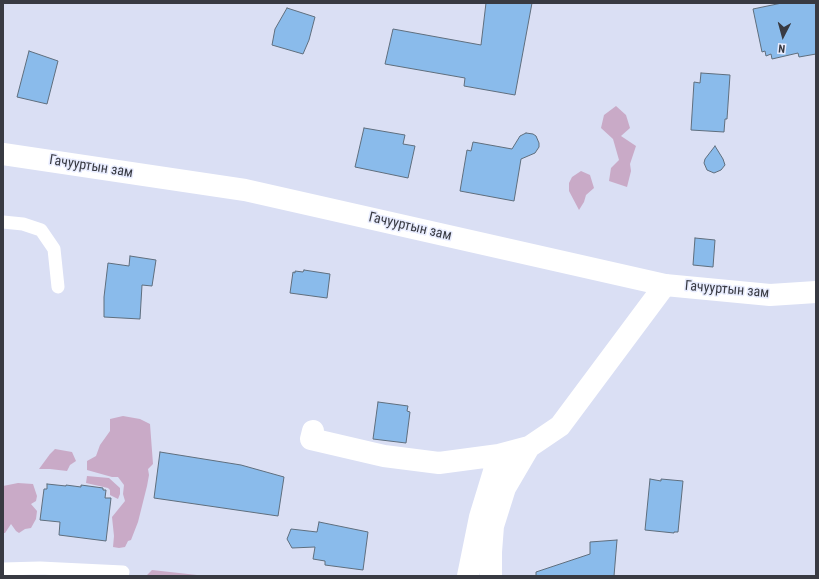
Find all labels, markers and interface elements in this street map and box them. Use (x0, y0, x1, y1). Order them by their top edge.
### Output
north arrow (763, 16, 803, 56)
text: N (778, 42, 786, 55)
street label: Гачууртын зам (48, 152, 134, 182)
street label: Гачууртын зам (367, 209, 453, 245)
street label: Гачууртын зам (684, 278, 770, 302)

